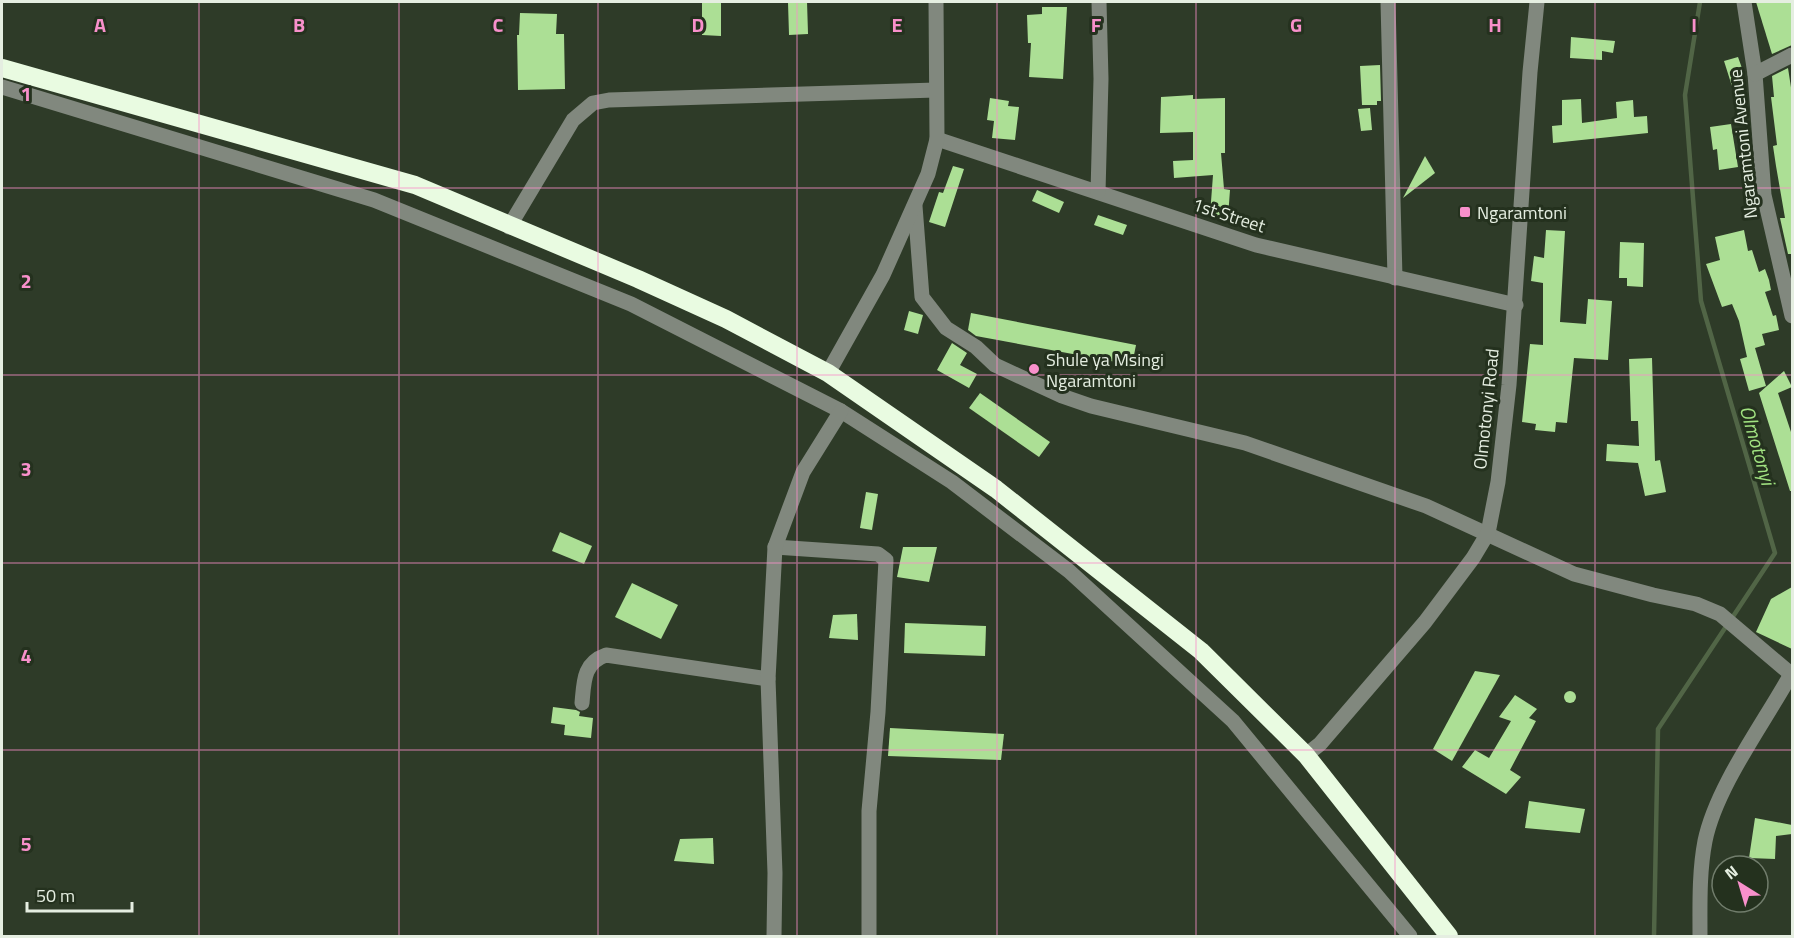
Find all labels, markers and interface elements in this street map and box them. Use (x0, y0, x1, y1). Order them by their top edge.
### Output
text: A (94, 9, 106, 40)
text: B (293, 9, 305, 40)
text: C (493, 9, 504, 40)
text: D (692, 9, 704, 40)
text: E (891, 9, 903, 40)
text: F (1091, 9, 1102, 40)
text: G (1290, 9, 1302, 40)
text: H (1488, 9, 1502, 40)
text: I (1691, 9, 1697, 40)
street label: Ngaramtoni Avenue (1722, 68, 1764, 220)
text: 1 (20, 78, 32, 109)
street label: 1st Street (1189, 191, 1270, 240)
place label: Ngaramtoni (1477, 199, 1567, 226)
marker: Ngaramtoni (1458, 205, 1472, 219)
text: 2 (20, 265, 32, 296)
place label: Shule ya Msingi Ngaramtoni (1046, 346, 1164, 394)
street label: Olmotonyi Road (1466, 347, 1506, 471)
marker: Shule ya Msingi Ngaramtoni (1027, 362, 1041, 376)
water label: Olmotonyi (1732, 402, 1785, 491)
text: 3 (20, 453, 32, 484)
text: 4 (20, 640, 32, 671)
text: 5 (20, 828, 32, 859)
north arrow (1710, 854, 1770, 914)
text: N (1719, 859, 1743, 885)
scale bar (27, 875, 132, 913)
text: 50 m (36, 882, 75, 909)

